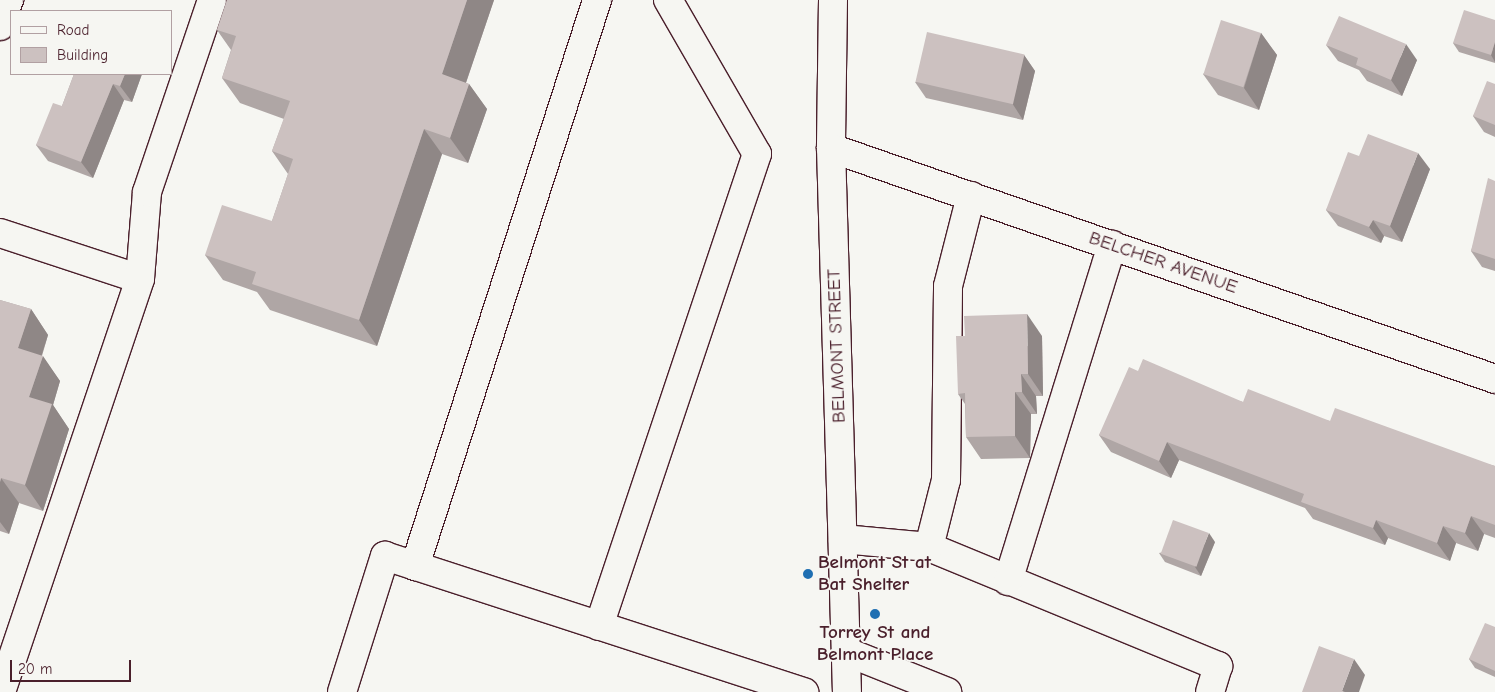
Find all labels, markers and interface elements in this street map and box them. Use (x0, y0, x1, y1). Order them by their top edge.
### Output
legend (10, 10, 172, 75)
text: Road (57, 21, 89, 39)
text: Building (57, 46, 108, 64)
street label: BELCHER AVENUE (1086, 227, 1240, 299)
street label: BELMONT STREET (823, 269, 851, 423)
place label: Belmont St at Bat Shelter (818, 552, 931, 596)
marker: Belmont St at Bat Shelter (802, 568, 814, 580)
marker: Torrey St and Belmont Place (869, 608, 881, 620)
place label: Torrey St and Belmont Place (817, 622, 933, 666)
scale bar (12, 650, 134, 682)
text: 20 m (18, 660, 52, 678)

